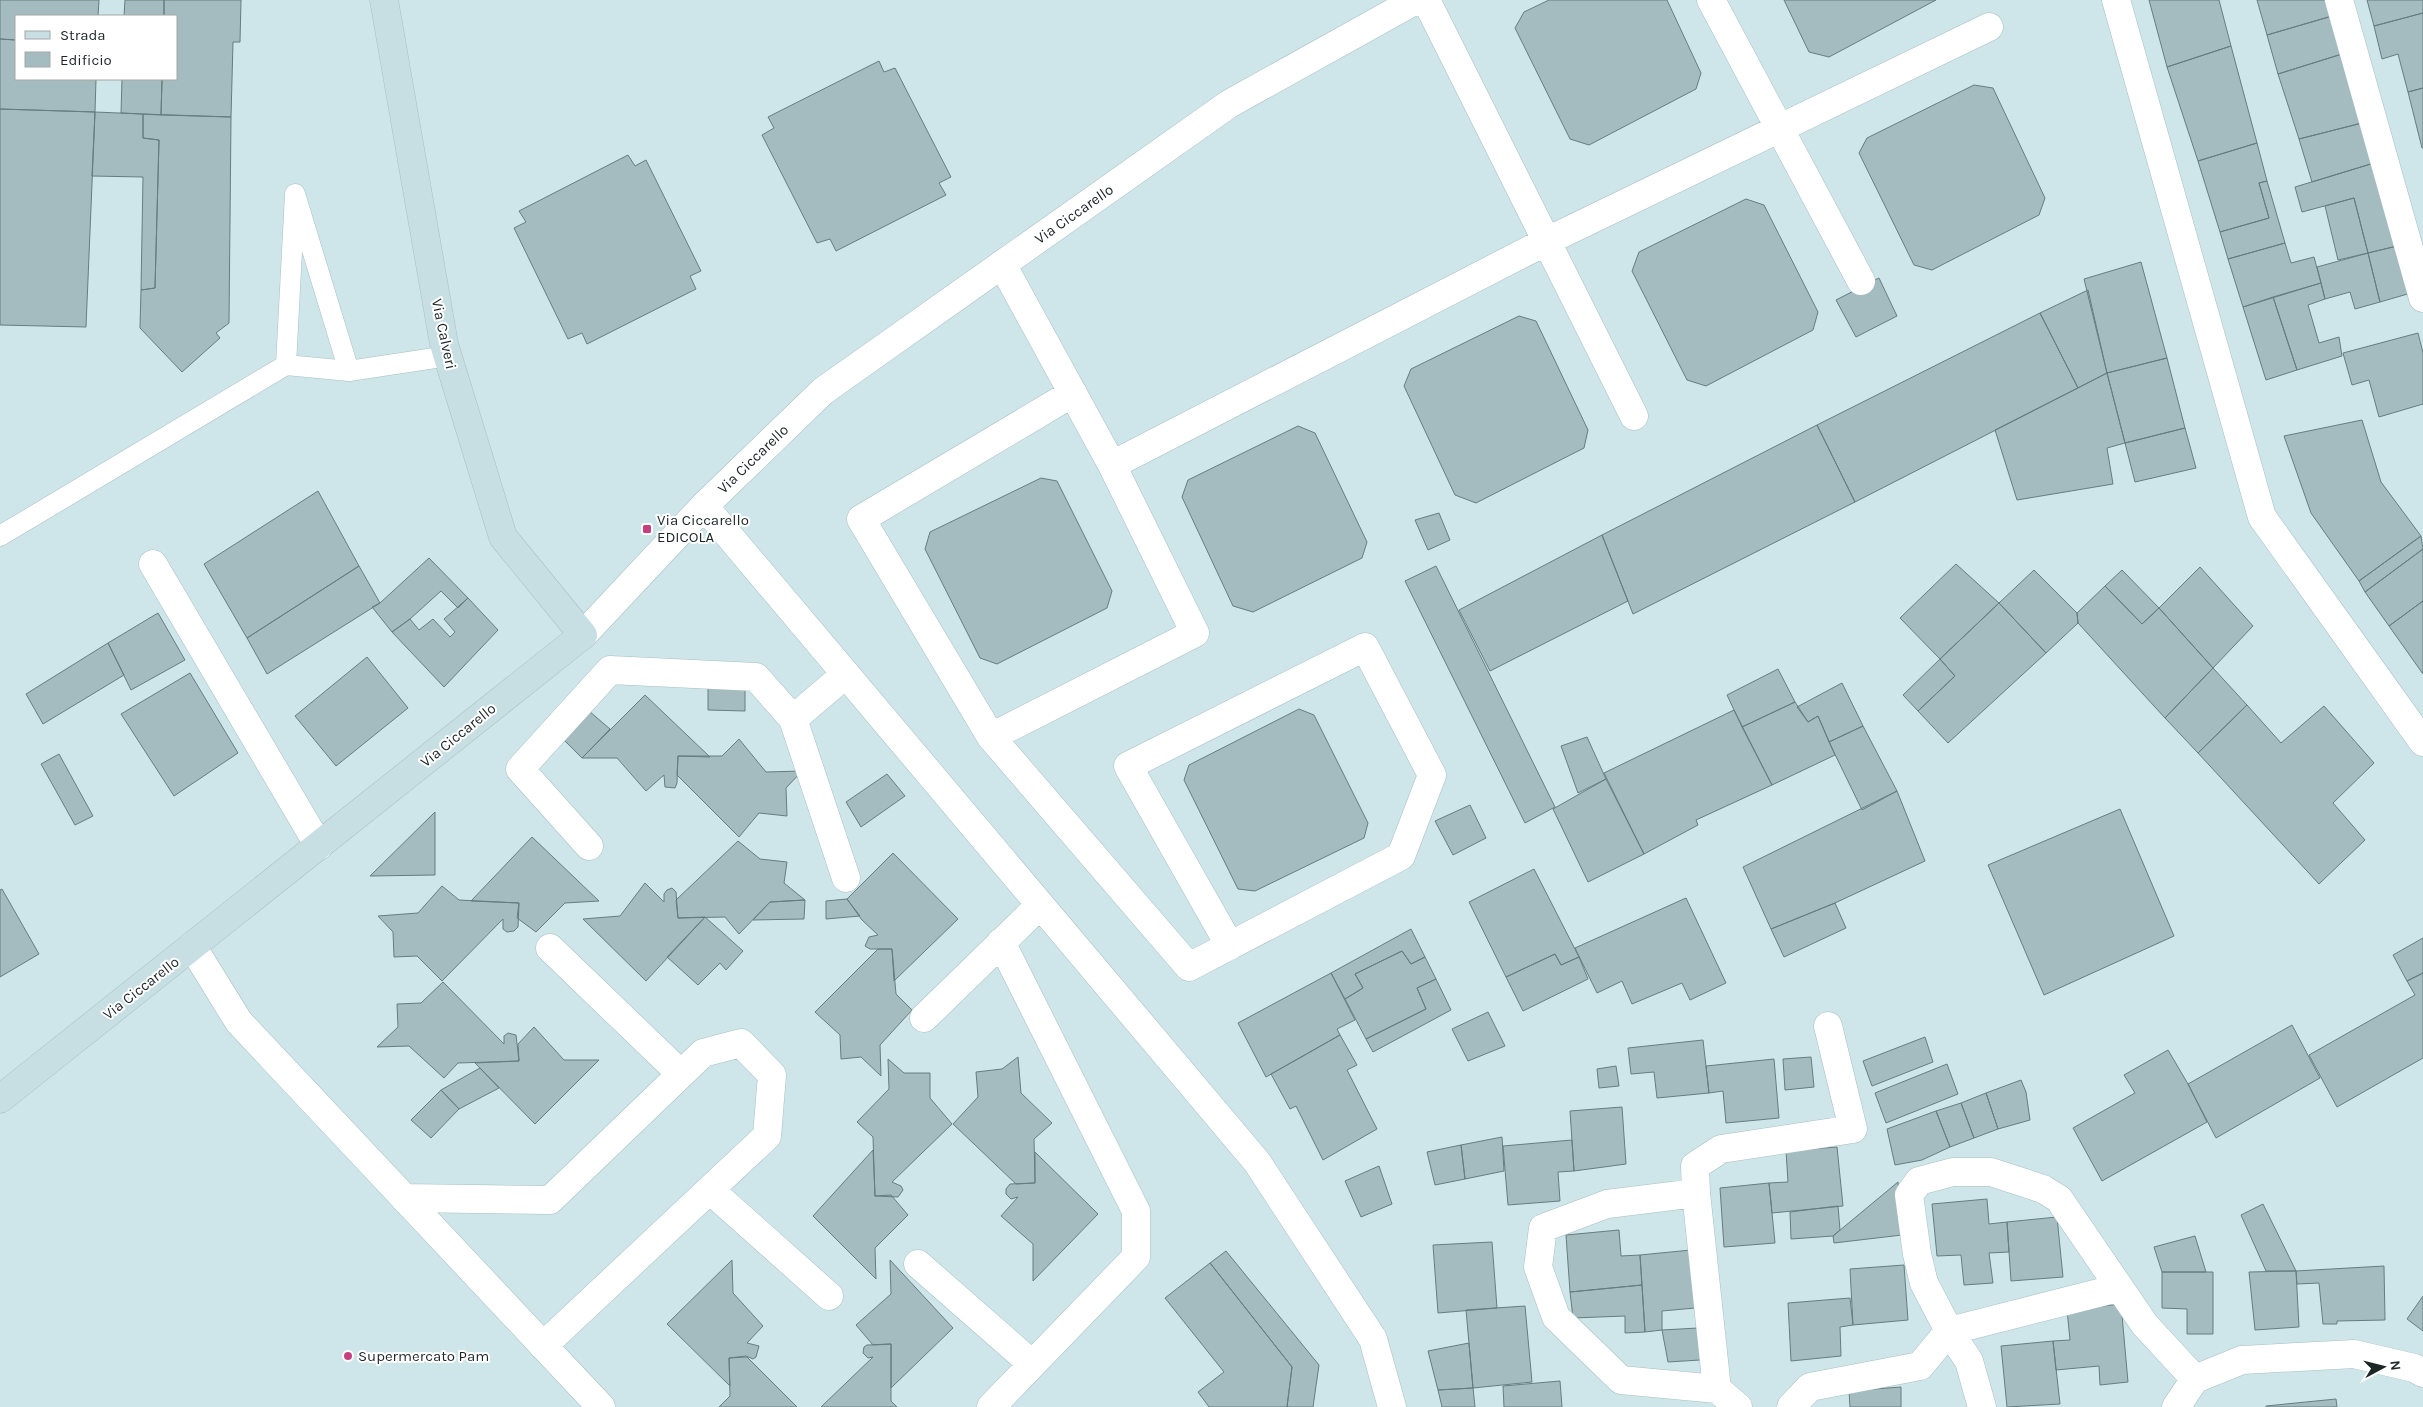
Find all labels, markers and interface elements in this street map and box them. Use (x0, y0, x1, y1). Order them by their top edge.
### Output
legend (15, 15, 178, 80)
text: Strada (60, 26, 106, 44)
text: Edificio (60, 51, 112, 69)
street label: Via Ciccarello (1031, 180, 1117, 248)
street label: Via Calveri (428, 297, 460, 371)
street label: Via Ciccarello (714, 421, 792, 497)
place label: Via Ciccarello EDICOLA (657, 511, 749, 546)
marker: Via Ciccarello EDICOLA (641, 523, 653, 535)
street label: Via Ciccarello (417, 699, 499, 771)
street label: Via Ciccarello (99, 953, 183, 1023)
north arrow (2358, 1342, 2408, 1392)
place label: Supermercato Pam (358, 1347, 489, 1365)
marker: Supermercato Pam (342, 1350, 354, 1362)
text: N (2386, 1359, 2404, 1371)

